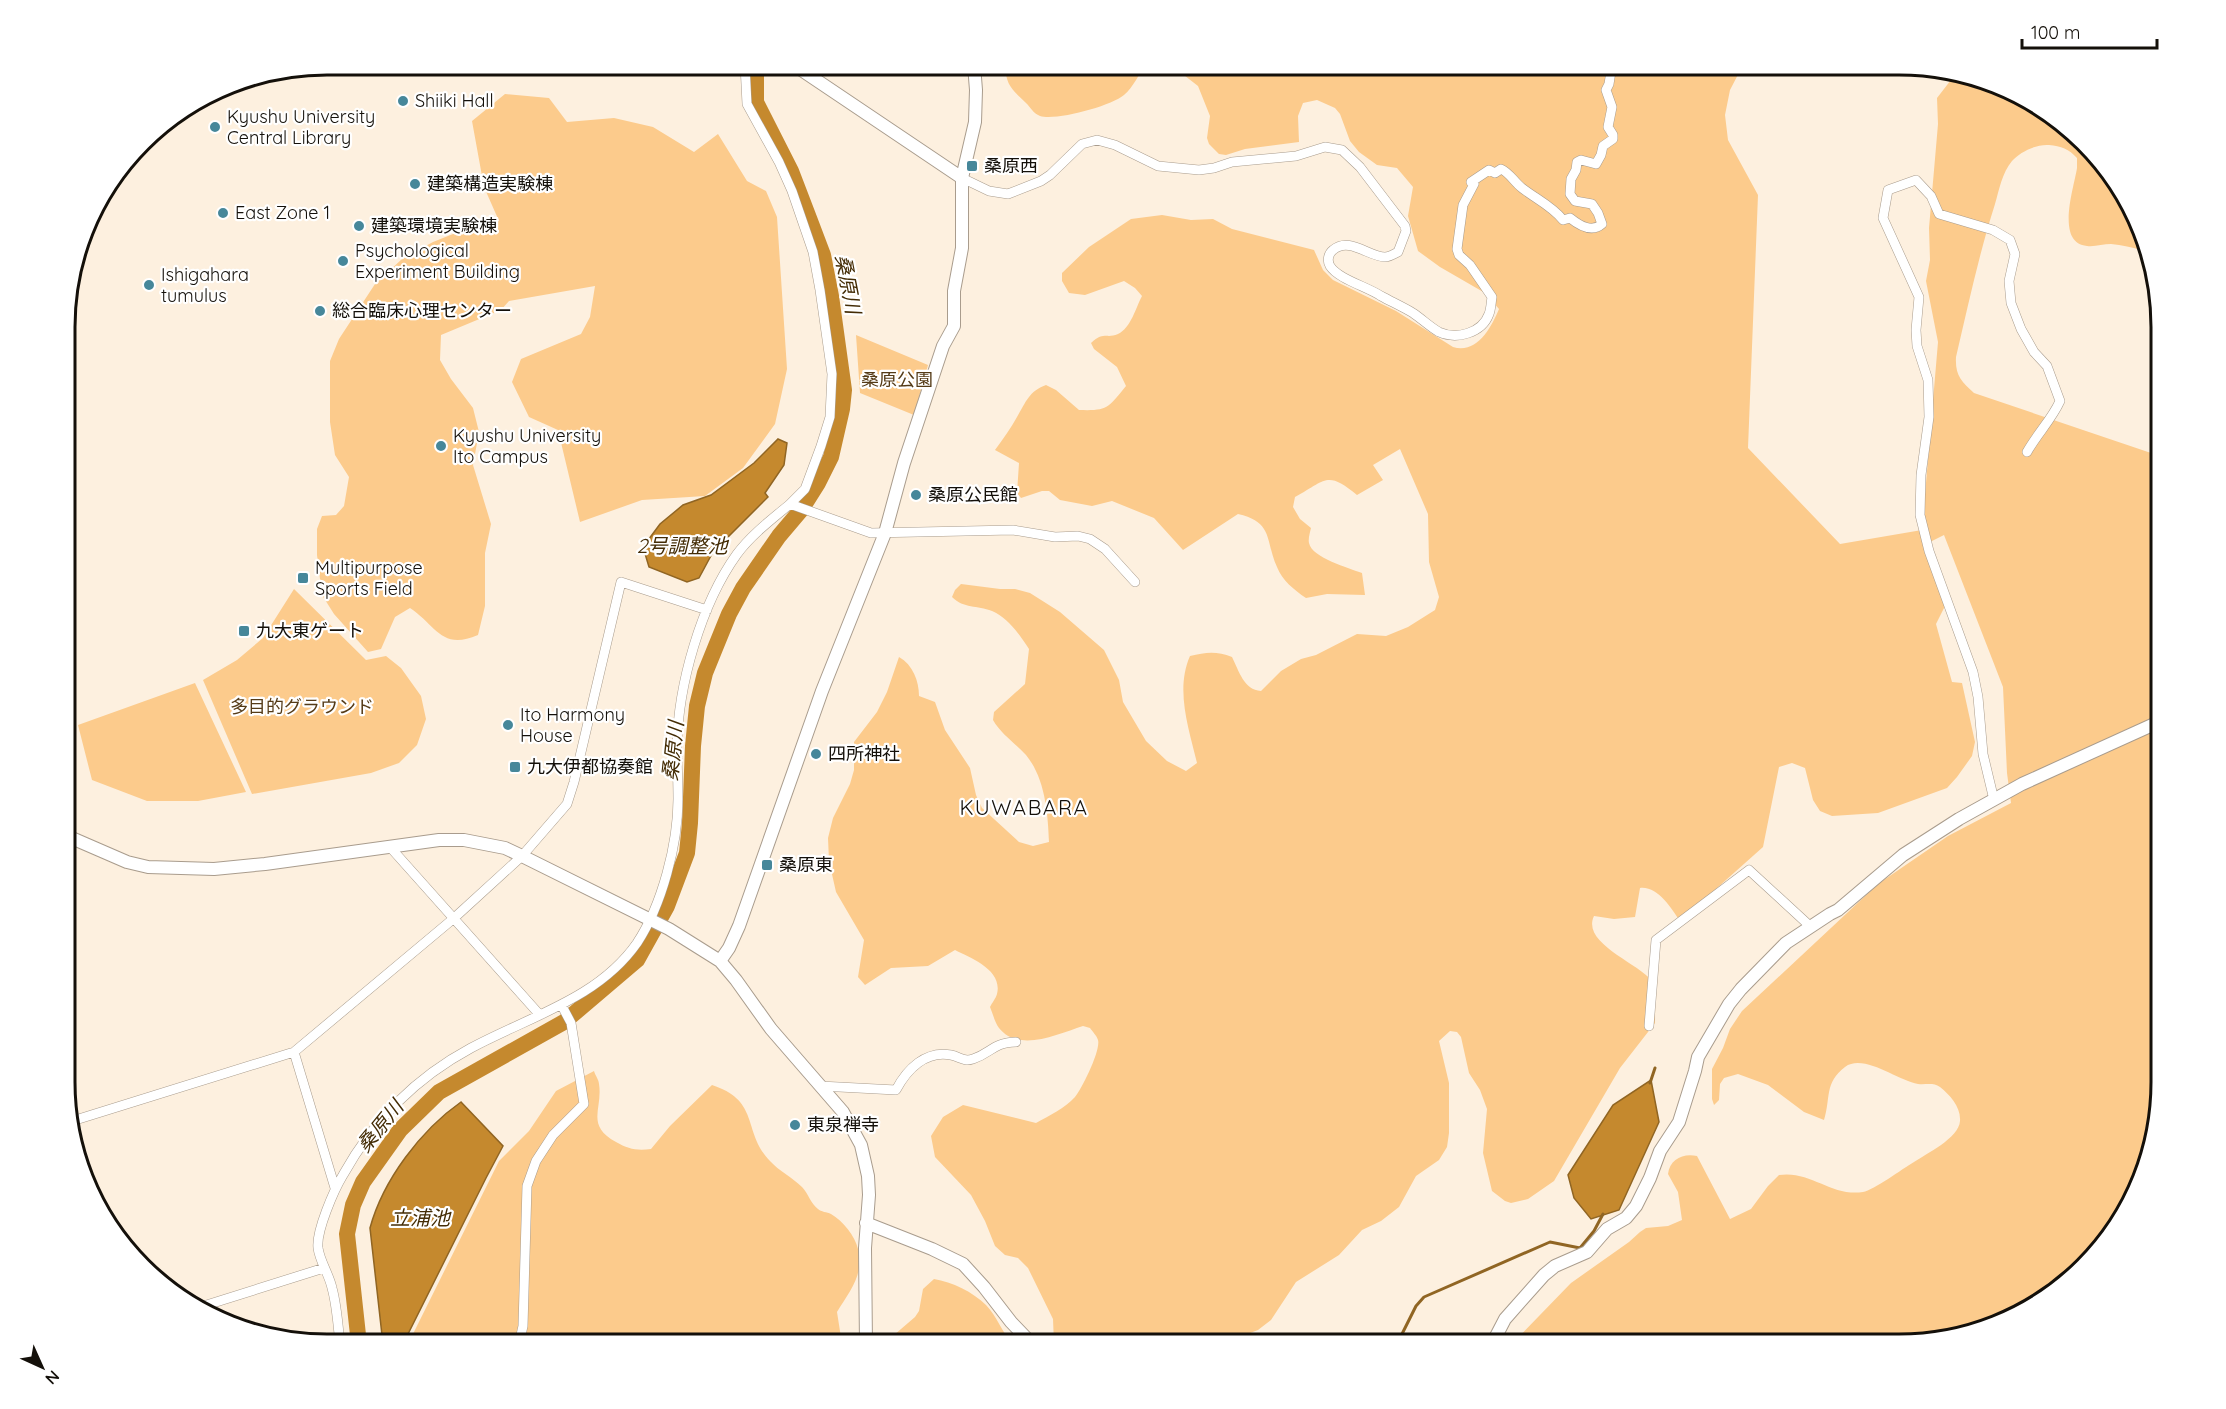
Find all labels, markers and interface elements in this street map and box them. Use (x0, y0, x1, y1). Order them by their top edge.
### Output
scale bar (2022, 12, 2157, 50)
text: 100 m (2031, 21, 2080, 44)
place label: Shiiki Hall (415, 89, 494, 112)
marker: Shiiki Hall (396, 94, 410, 108)
place label: Kyushu University Central Library (227, 105, 375, 149)
marker: Kyushu University Central Library (208, 120, 222, 134)
place label: 桑原西 (984, 154, 1038, 177)
marker: 桑原西 (965, 159, 979, 173)
place label: 建築構造実験棟 (427, 172, 553, 195)
marker: 建築構造実験棟 (408, 177, 422, 191)
place label: East Zone 1 (235, 201, 330, 224)
marker: East Zone 1 (216, 206, 230, 220)
place label: 建築環境実験棟 (371, 214, 497, 237)
marker: 建築環境実験棟 (352, 219, 366, 233)
place label: Psychological Experiment Building (355, 239, 520, 283)
water label: 桑原川 (830, 252, 867, 318)
marker: Psychological Experiment Building (336, 254, 350, 268)
place label: Ishigahara tumulus (161, 263, 249, 307)
marker: Ishigahara tumulus (142, 278, 156, 292)
place label: 総合臨床心理センター (332, 299, 512, 322)
marker: 総合臨床心理センター (313, 304, 327, 318)
park label: 桑原公園 (861, 368, 933, 391)
place label: Kyushu University Ito Campus (453, 424, 601, 468)
marker: Kyushu University Ito Campus (434, 439, 448, 453)
place label: 桑原公民館 (928, 483, 1018, 506)
marker: 桑原公民館 (909, 488, 923, 502)
water label: 2号調整池 (636, 533, 730, 558)
place label: Multipurpose Sports Field (315, 556, 423, 600)
marker: Multipurpose Sports Field (296, 571, 310, 585)
place label: 九大東ゲート (256, 619, 364, 642)
marker: 九大東ゲート (237, 624, 251, 638)
park label: 多目的グラウンド (230, 695, 374, 718)
place label: Ito Harmony House (520, 703, 625, 747)
marker: Ito Harmony House (501, 718, 515, 732)
water label: 桑原川 (657, 718, 688, 782)
place label: 四所神社 (828, 742, 900, 765)
marker: 四所神社 (809, 747, 823, 761)
place label: 九大伊都協奏館 (527, 755, 653, 778)
marker: 九大伊都協奏館 (508, 760, 522, 774)
district label: KUWABARA (959, 794, 1089, 820)
place label: 桑原東 (779, 853, 833, 876)
marker: 桑原東 (760, 858, 774, 872)
water label: 桑原川 (351, 1093, 409, 1157)
place label: 東泉禅寺 (807, 1113, 879, 1136)
marker: 東泉禅寺 (788, 1118, 802, 1132)
water label: 立浦池 (390, 1205, 452, 1230)
north arrow (12, 1337, 72, 1397)
text: N (41, 1366, 64, 1389)

